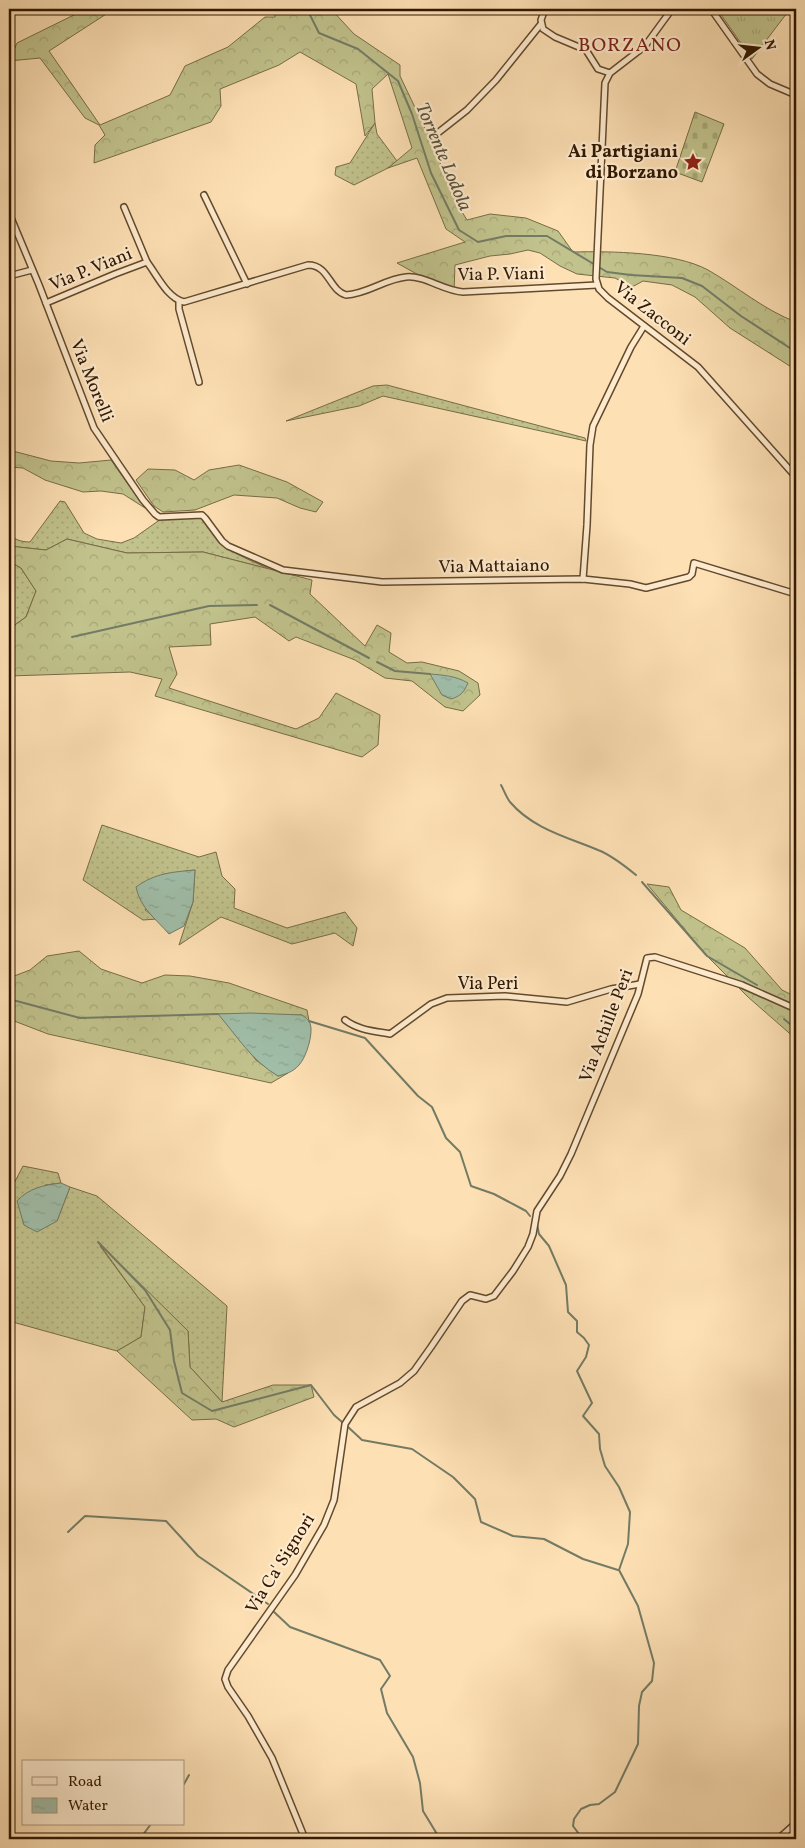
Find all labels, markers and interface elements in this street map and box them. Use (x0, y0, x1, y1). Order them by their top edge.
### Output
north arrow (732, 22, 782, 72)
district label: BORZANO (578, 32, 682, 60)
text: N (759, 38, 780, 52)
water label: Torrente Lodola (408, 99, 478, 215)
place label: Ai Partigiani di Borzano (568, 140, 678, 186)
place icon: Ai Partigiani di Borzano (682, 151, 704, 173)
street label: Via P. Viani (46, 242, 136, 298)
street label: Via P. Viani (457, 262, 545, 288)
street label: Via Zacconi (608, 276, 696, 352)
street label: Via Morelli (63, 336, 119, 426)
street label: Via Mattaiano (438, 554, 550, 580)
street label: Via Achille Peri (574, 966, 640, 1086)
street label: Via Peri (457, 972, 519, 997)
street label: Via Ca' Signori (240, 1509, 322, 1619)
legend (22, 1760, 185, 1826)
text: Road (68, 1772, 102, 1793)
text: Water (68, 1796, 108, 1817)

